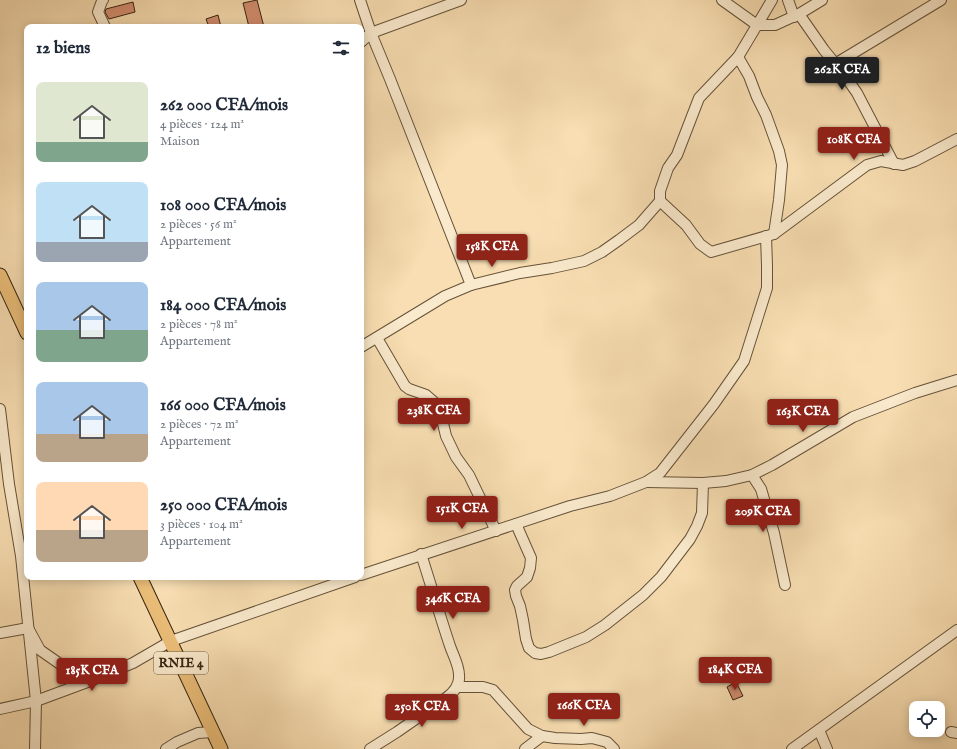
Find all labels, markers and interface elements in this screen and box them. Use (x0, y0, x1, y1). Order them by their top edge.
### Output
icon: filters (330, 37, 352, 59)
text: 12 biens (36, 38, 90, 59)
pin: 262K CFA (801, 57, 883, 91)
text: 262K CFA (814, 61, 870, 78)
text: 262 000 CFA/mois (160, 95, 288, 116)
icon: home (68, 98, 116, 146)
text: 4 pièces · 124 m² (160, 116, 244, 133)
pin: 108K CFA (813, 127, 895, 161)
text: 108K CFA (827, 131, 881, 148)
text: Maison (160, 133, 200, 150)
text: 108 000 CFA/mois (160, 195, 286, 216)
icon: home (68, 198, 116, 246)
text: 2 pièces · 56 m² (160, 216, 237, 233)
text: Appartement (160, 233, 231, 250)
pin: 158K CFA (451, 234, 533, 268)
text: 158K CFA (466, 238, 518, 255)
text: 184 000 CFA/mois (160, 295, 286, 316)
icon: home (68, 298, 116, 346)
text: 2 pièces · 78 m² (160, 316, 238, 333)
text: Appartement (160, 333, 231, 350)
text: 166 000 CFA/mois (160, 395, 286, 416)
icon: home (68, 398, 116, 446)
pin: 238K CFA (393, 398, 475, 432)
pin: 163K CFA (762, 399, 844, 433)
text: 238K CFA (407, 402, 461, 419)
text: 163K CFA (776, 403, 830, 420)
text: 2 pièces · 72 m² (160, 416, 239, 433)
text: Appartement (160, 433, 231, 450)
text: 250 000 CFA/mois (160, 495, 287, 516)
pin: 151K CFA (421, 496, 503, 530)
icon: home (68, 498, 116, 546)
pin: 209K CFA (722, 499, 804, 533)
text: 151K CFA (436, 500, 488, 517)
text: 209K CFA (735, 503, 791, 520)
text: 3 pièces · 104 m² (160, 516, 243, 533)
text: Appartement (160, 533, 231, 550)
pin: 346K CFA (412, 586, 494, 620)
text: 346K CFA (426, 590, 480, 607)
road number: RNIE 4 (154, 652, 208, 674)
pin: 184K CFA (694, 657, 776, 691)
pin: 185K CFA (51, 658, 133, 692)
text: 184K CFA (708, 661, 762, 678)
text: 185K CFA (66, 662, 118, 679)
pin: 166K CFA (543, 693, 625, 727)
pin: 250K CFA (381, 694, 463, 728)
text: 166K CFA (557, 697, 611, 714)
text: 250K CFA (394, 698, 450, 715)
map controls (909, 701, 945, 737)
button: locate (909, 701, 945, 737)

